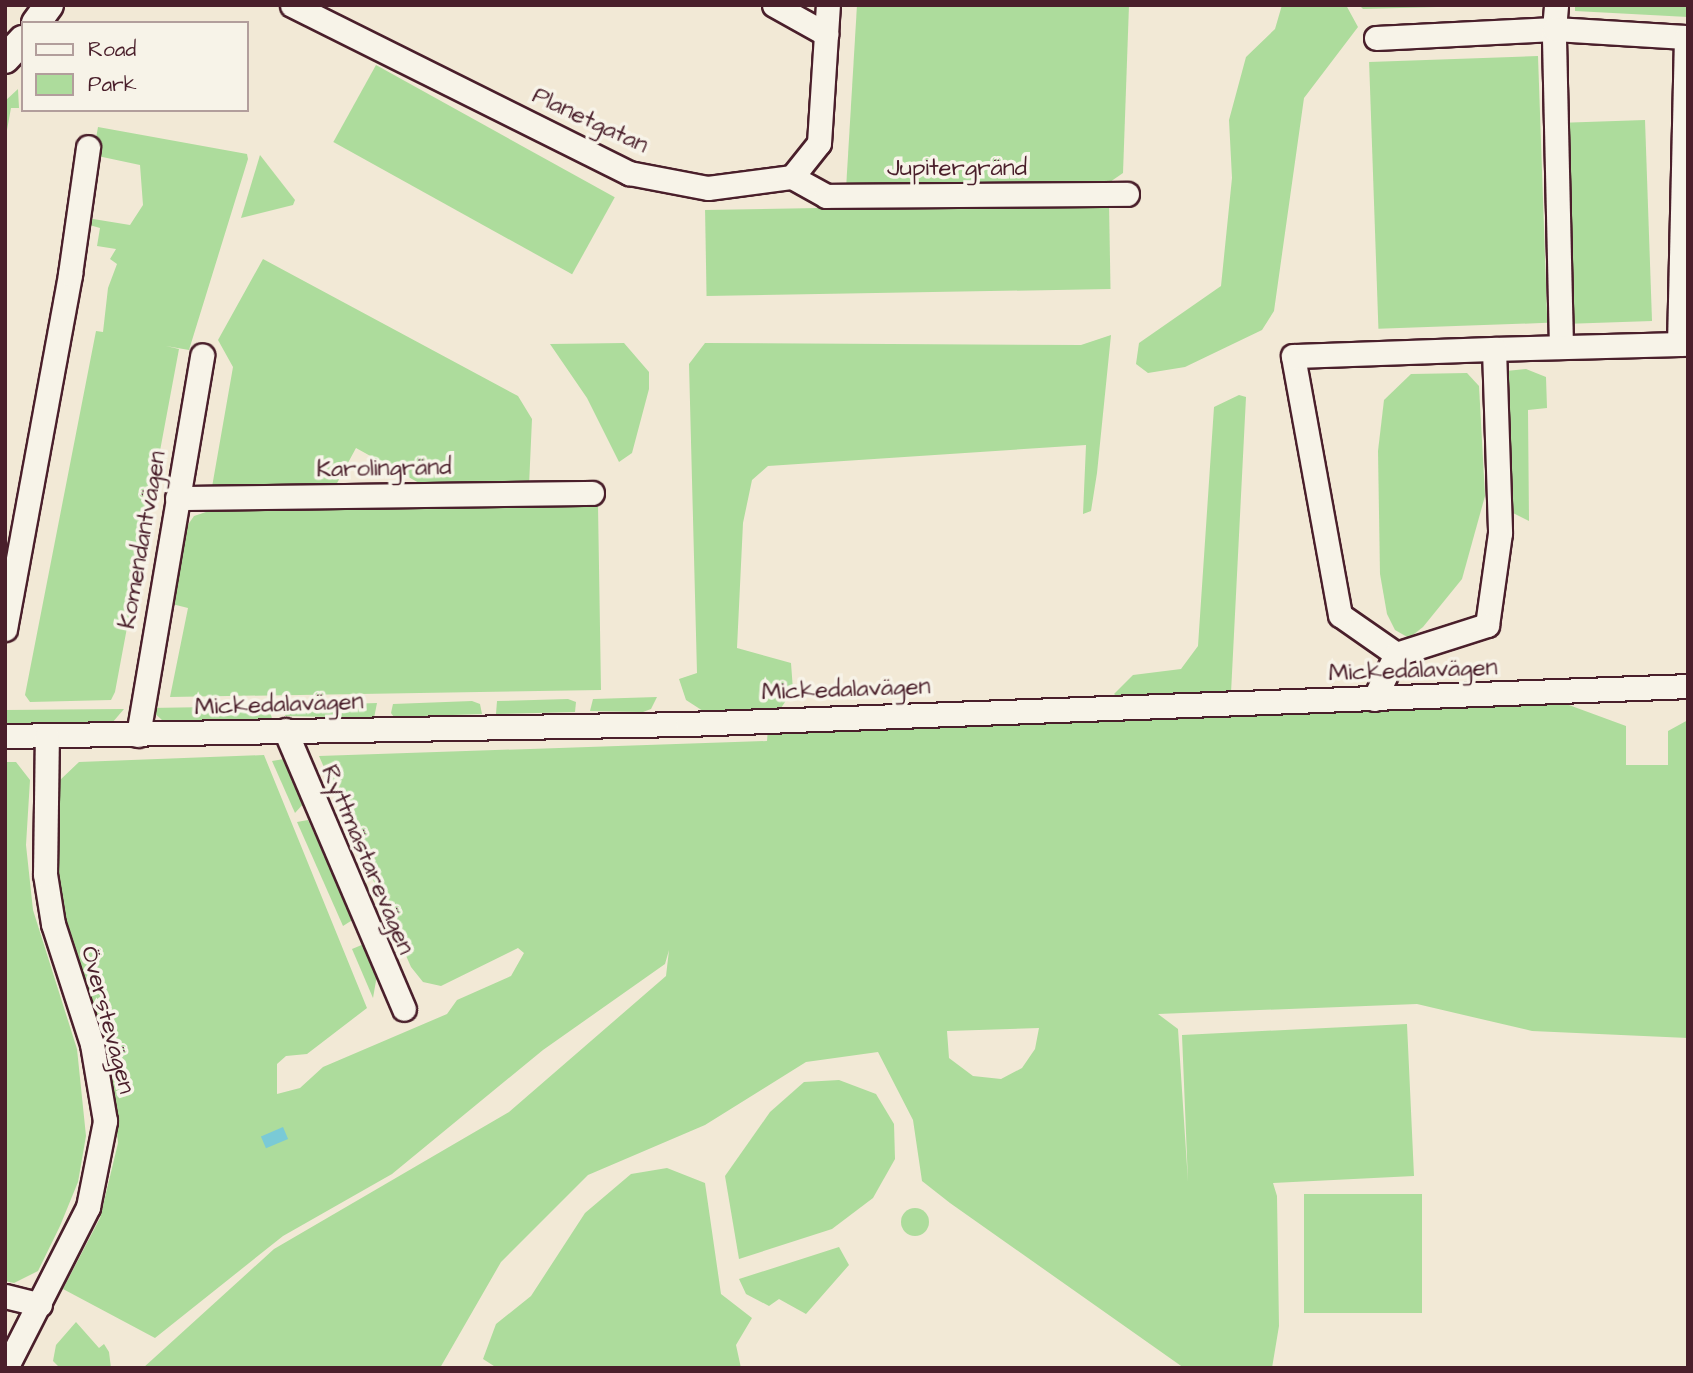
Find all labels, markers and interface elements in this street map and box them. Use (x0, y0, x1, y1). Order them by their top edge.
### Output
legend (21, 21, 248, 112)
text: Road (88, 35, 136, 64)
text: Park (88, 70, 137, 99)
street label: Planetgatan (528, 82, 652, 160)
street label: Jupitergränd (887, 155, 1027, 183)
street label: Komendantvägen (113, 449, 173, 631)
street label: Karolingränd (316, 453, 452, 485)
street label: Mickedalavägen (1328, 654, 1498, 688)
street label: Mickedalavägen (761, 673, 931, 707)
street label: Mickedalavägen (194, 688, 364, 722)
street label: Ryttmästarevägen (314, 761, 420, 959)
street label: Överstevägen (73, 943, 141, 1097)

